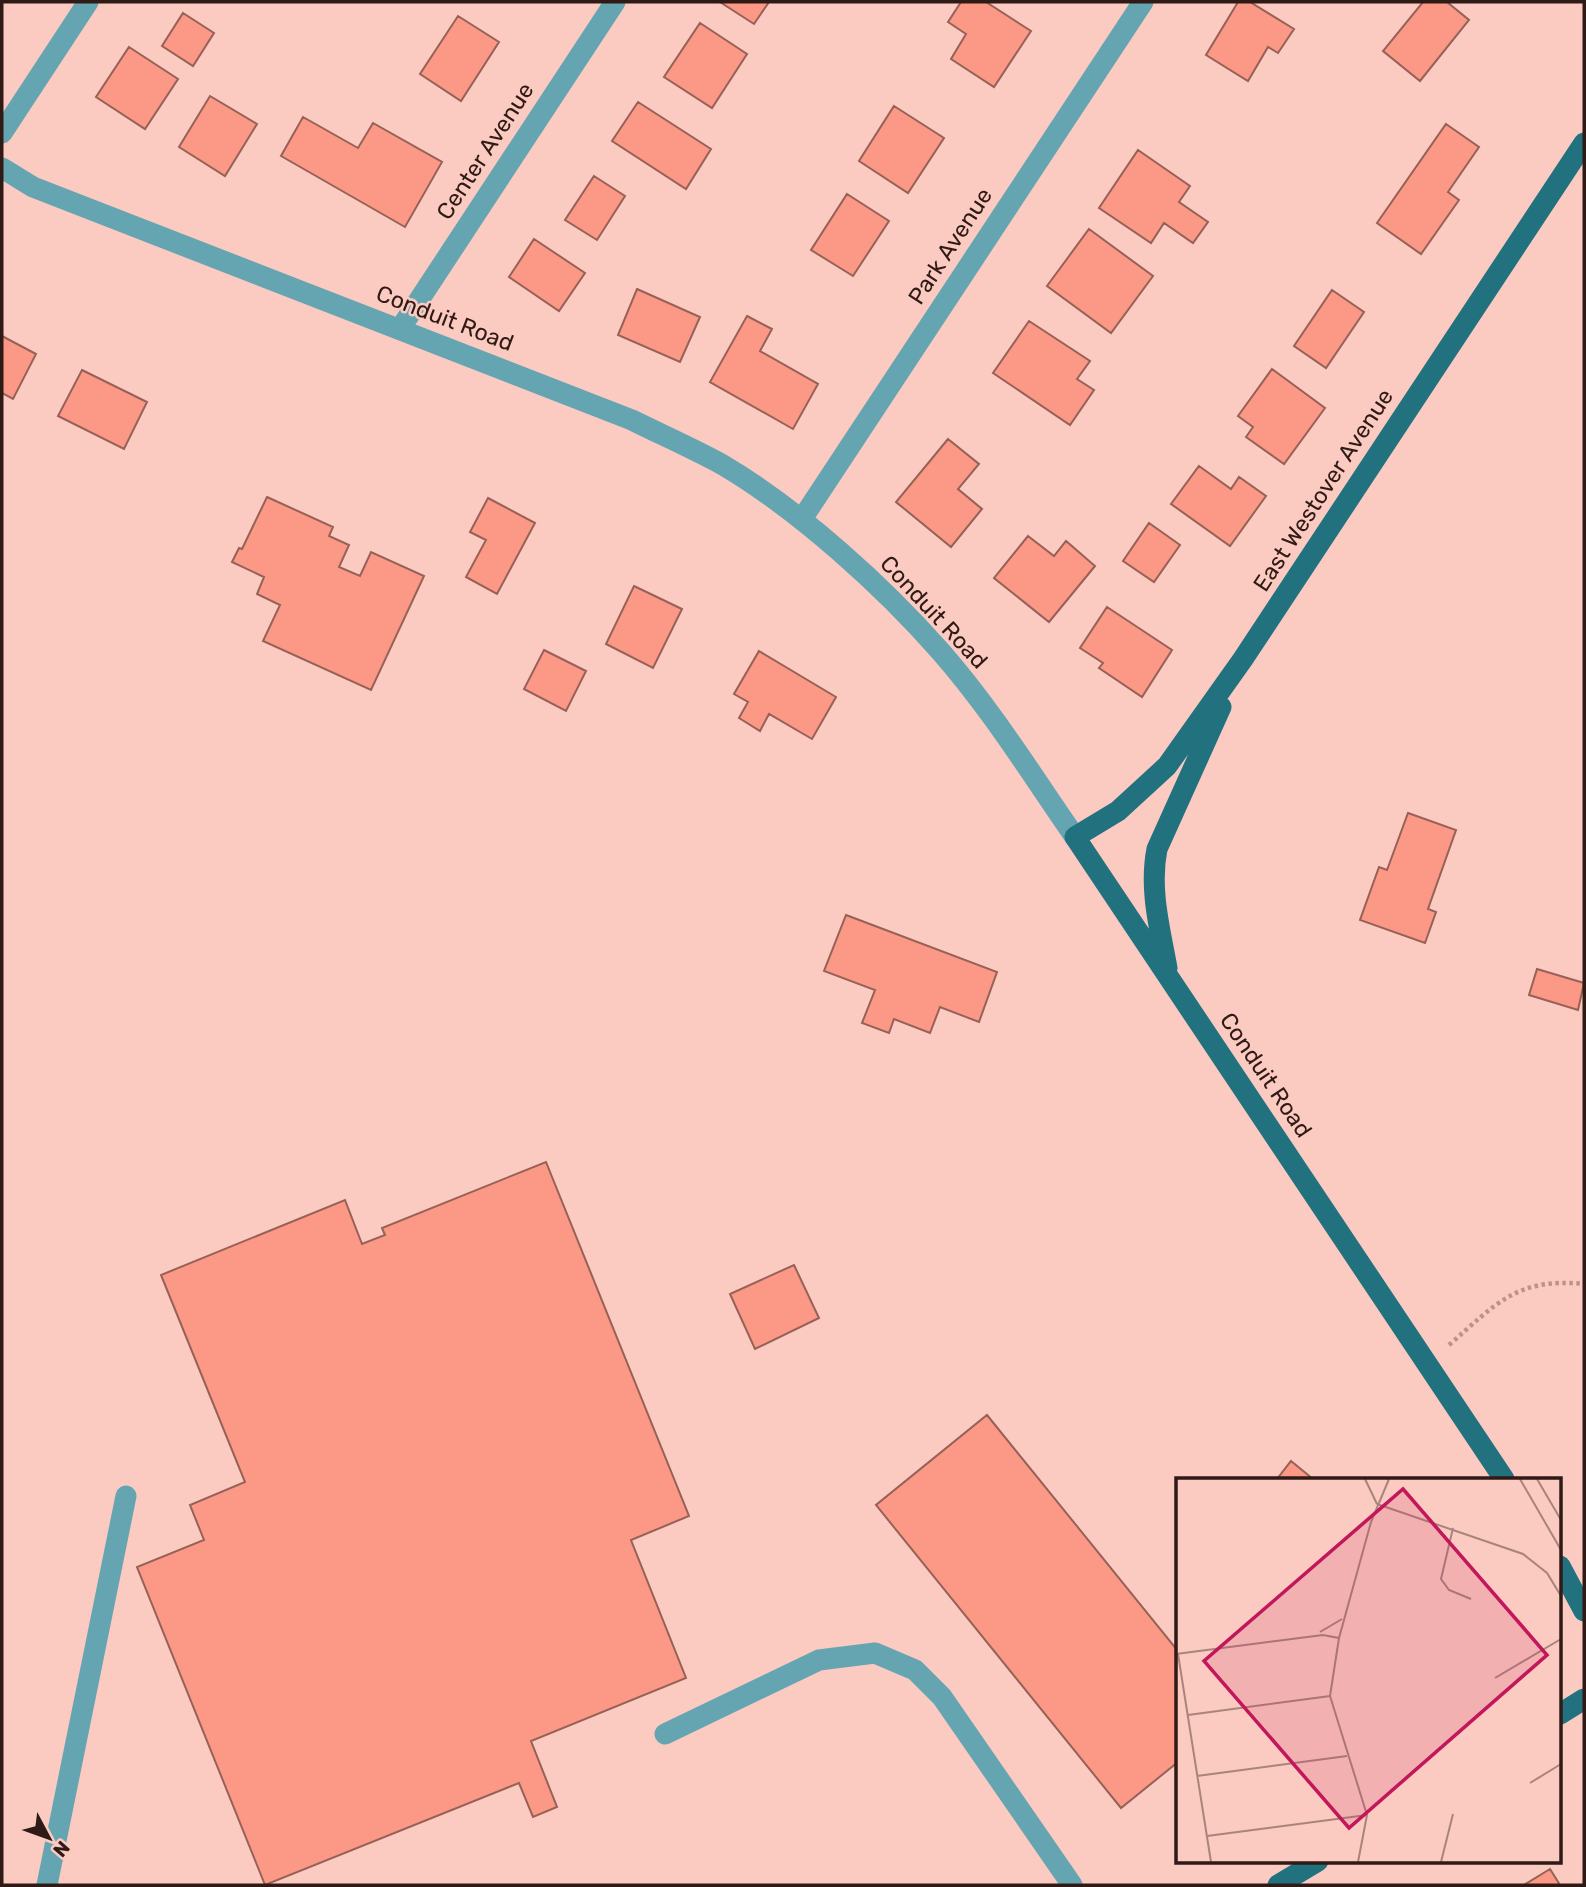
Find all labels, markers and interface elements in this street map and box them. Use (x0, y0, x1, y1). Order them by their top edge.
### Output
street label: Center Avenue (430, 77, 540, 225)
street label: Park Avenue (902, 183, 998, 309)
street label: Conduit Road (372, 279, 518, 357)
street label: East Westover Avenue (1247, 383, 1399, 597)
street label: Conduit Road (874, 550, 994, 674)
street label: Conduit Road (1214, 1007, 1318, 1143)
inset map (1176, 1478, 1562, 1862)
north arrow (14, 1803, 84, 1873)
text: N (48, 1836, 75, 1862)

